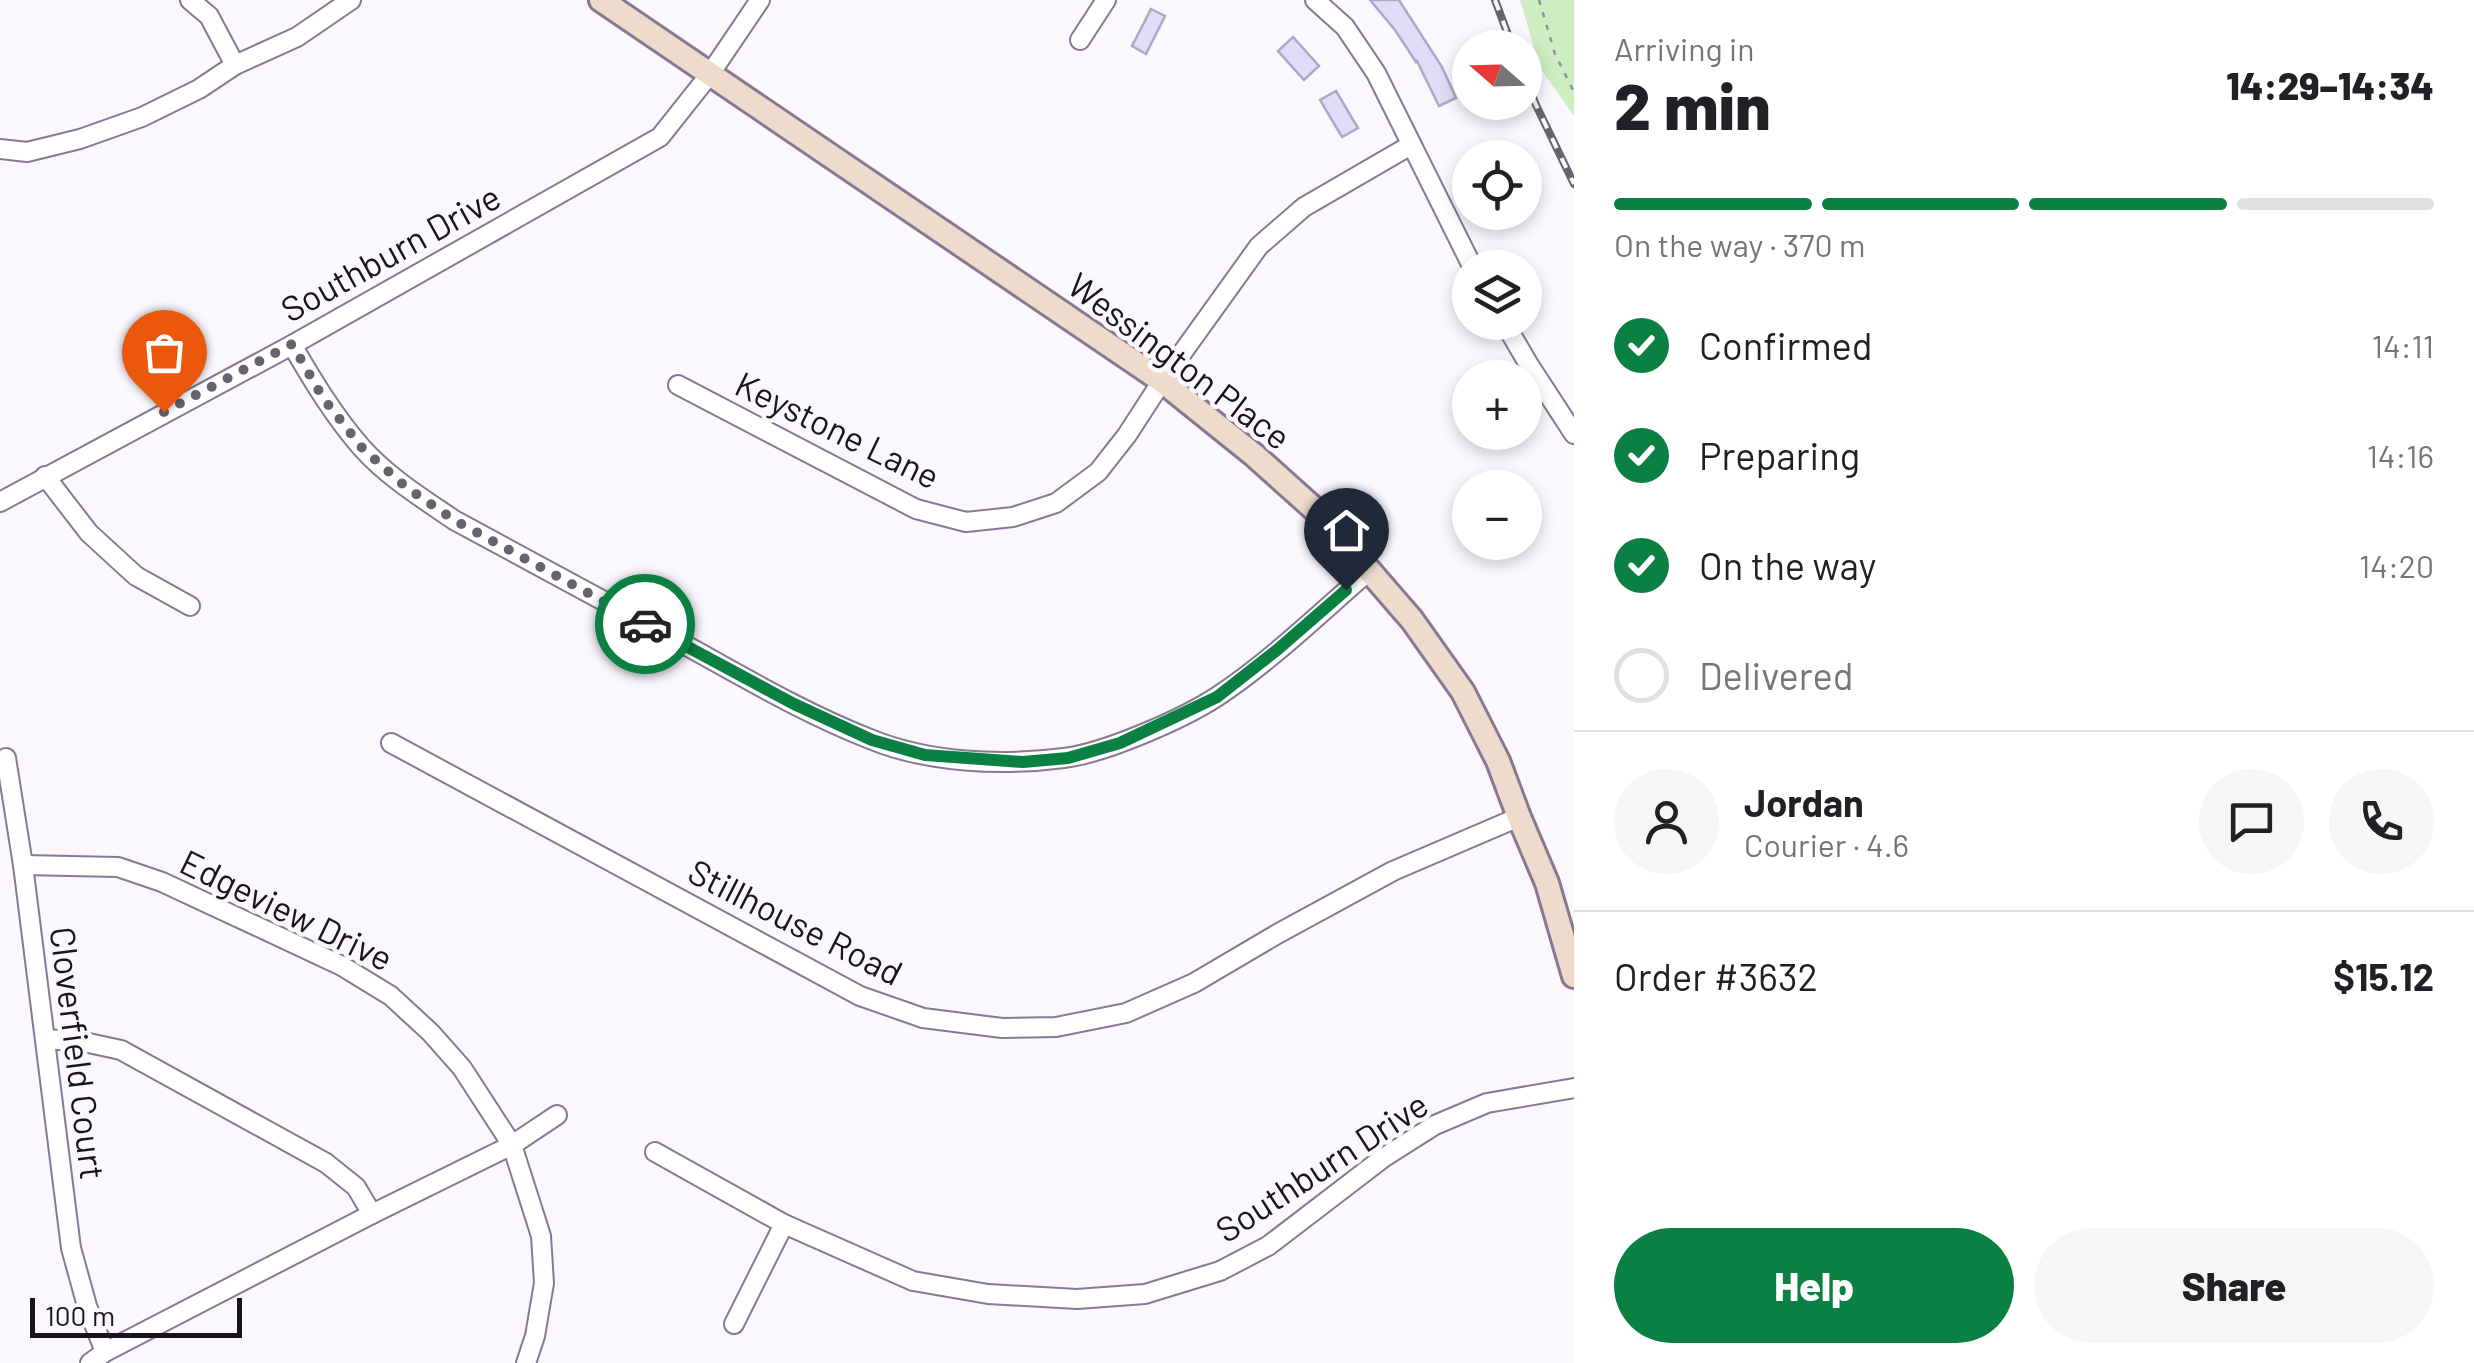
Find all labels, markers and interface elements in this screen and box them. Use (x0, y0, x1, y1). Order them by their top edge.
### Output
text: Arriving in (1614, 29, 1754, 67)
north arrow (1452, 30, 1542, 120)
map controls (1452, 30, 1542, 560)
text: 14:29–14:34 (2226, 62, 2434, 108)
text: 2 min (1614, 65, 1771, 143)
button: locate (1452, 140, 1542, 230)
street label: Southburn Drive (273, 174, 507, 330)
text: On the way · 370 m (1614, 225, 1865, 263)
button: layers (1452, 250, 1542, 340)
street label: Wessington Place (1061, 263, 1299, 457)
pin (122, 310, 207, 413)
icon: check (1614, 318, 1669, 373)
text: Confirmed (1699, 322, 1872, 368)
icon: bag (137, 325, 192, 380)
text: 14:11 (2372, 326, 2434, 364)
button: + (1452, 360, 1542, 450)
street label: Keystone Lane (729, 362, 947, 496)
icon: check (1614, 428, 1669, 483)
text: Preparing (1699, 432, 1860, 478)
text: 14:16 (2367, 436, 2434, 474)
button: − (1452, 470, 1542, 560)
pin (1304, 488, 1389, 591)
icon: home (1319, 503, 1374, 558)
icon: check (1614, 538, 1669, 593)
text: On the way (1699, 542, 1876, 588)
text: 14:20 (2359, 546, 2434, 584)
courier (595, 574, 695, 674)
icon: car (618, 597, 673, 652)
text: Delivered (1699, 652, 1853, 698)
button: person (1614, 769, 1719, 874)
button: chat (2199, 769, 2304, 874)
button: phone (2329, 769, 2434, 874)
text: Jordan (1744, 779, 1864, 825)
text: Courier · 4.6 (1744, 825, 1909, 863)
street label: Edgeview Drive (174, 839, 400, 979)
street label: Stillhouse Road (682, 849, 910, 993)
street label: Cloverfield Court (43, 924, 115, 1182)
text: Order #3632 (1614, 953, 1818, 999)
text: $15.12 (2333, 953, 2434, 999)
street label: Southburn Drive (1207, 1082, 1435, 1250)
button: Help (1614, 1228, 2014, 1343)
button: Share (2034, 1228, 2434, 1343)
scale bar (30, 1293, 242, 1338)
text: 100 m (45, 1298, 115, 1332)

